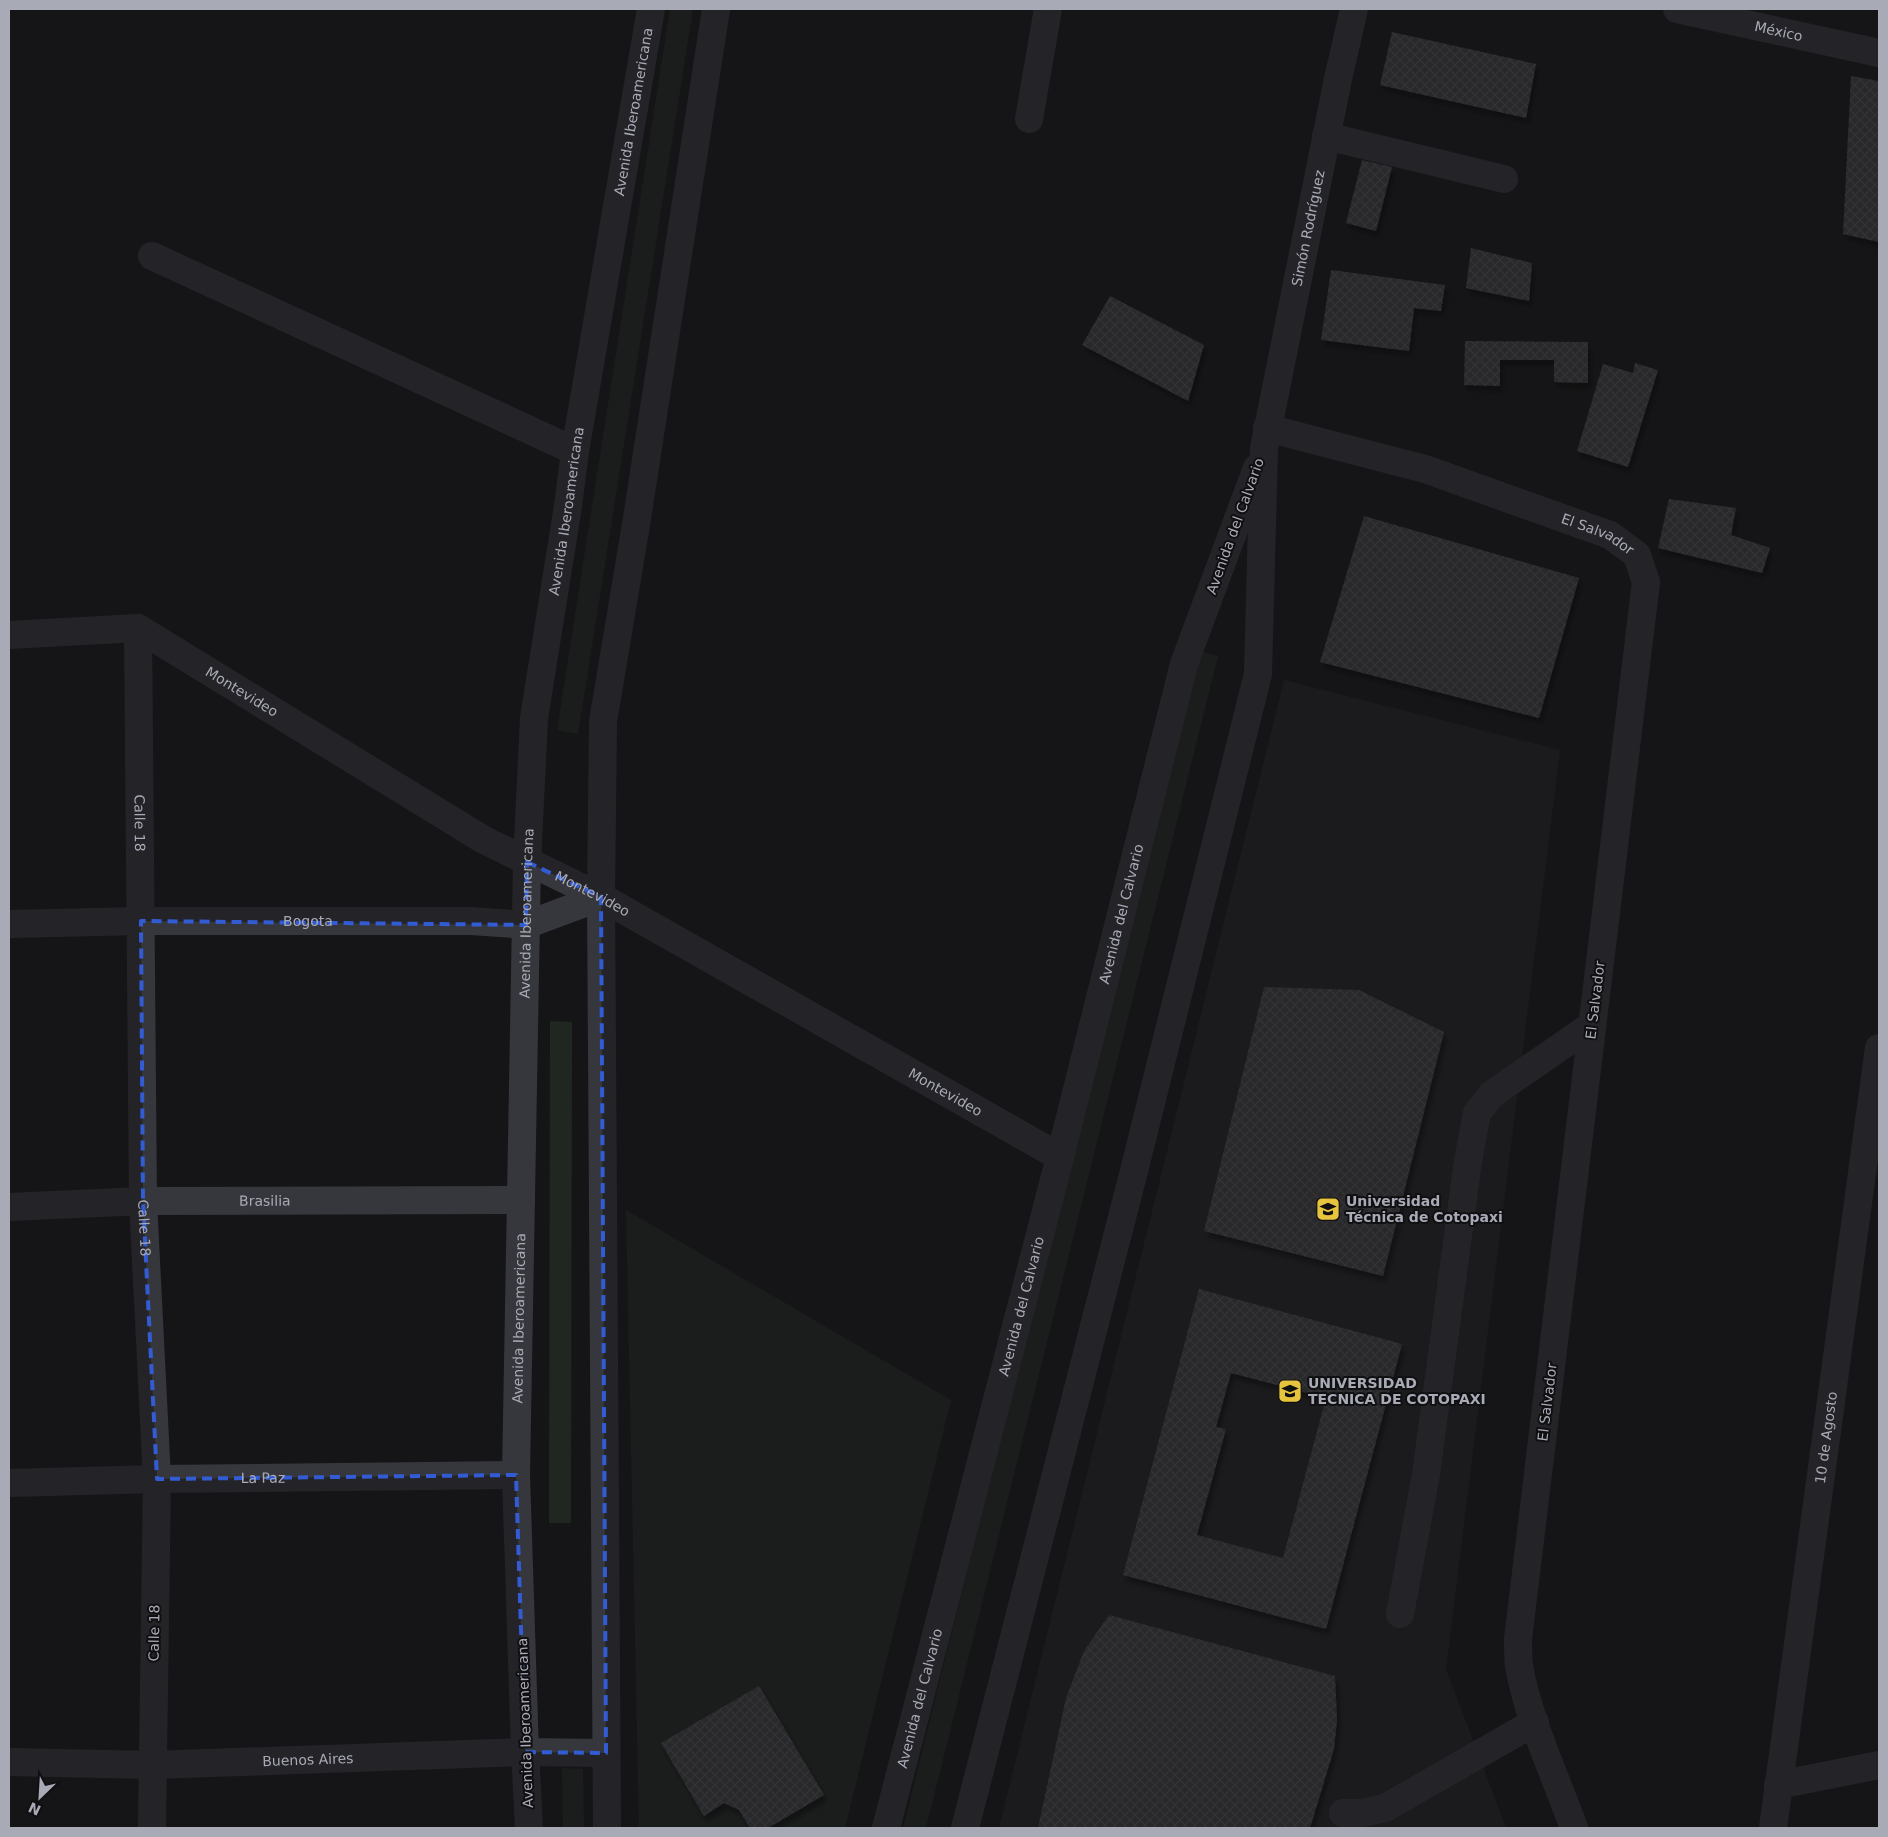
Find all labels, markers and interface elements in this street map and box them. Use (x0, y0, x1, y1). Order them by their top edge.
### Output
street label: México (1753, 18, 1804, 44)
street label: Avenida Iberoamericana (611, 26, 656, 197)
street label: Simón Rodríguez (1289, 169, 1328, 288)
street label: Avenida Iberoamericana (546, 425, 587, 597)
street label: Avenida del Calvario (1203, 456, 1267, 596)
street label: El Salvador (1559, 510, 1637, 558)
street label: Montevideo (203, 663, 281, 720)
street label: Calle 18 (131, 794, 148, 852)
street label: Avenida Iberoamericana (517, 828, 537, 999)
street label: Avenida del Calvario (1096, 842, 1146, 985)
street label: Montevideo (552, 868, 633, 920)
street label: Bogota (283, 913, 333, 929)
street label: El Salvador (1582, 960, 1608, 1040)
street label: Montevideo (906, 1065, 985, 1119)
street label: Brasilia (239, 1193, 291, 1209)
place label: Universidad Técnica de Cotopaxi (1346, 1193, 1503, 1225)
school or university icon: Universidad Técnica de Cotopaxi (1315, 1196, 1341, 1222)
street label: Calle 18 (135, 1199, 154, 1257)
street label: Avenida Iberoamericana (509, 1233, 528, 1404)
street label: Avenida del Calvario (996, 1235, 1047, 1378)
street label: El Salvador (1534, 1362, 1560, 1442)
place label: UNIVERSIDAD TECNICA DE COTOPAXI (1308, 1375, 1486, 1407)
school or university icon: UNIVERSIDAD TECNICA DE COTOPAXI (1277, 1378, 1303, 1404)
street label: 10 de Agosto (1812, 1391, 1840, 1485)
street label: La Paz (241, 1470, 285, 1486)
street label: Calle 18 (146, 1604, 162, 1662)
street label: Avenida del Calvario (894, 1627, 945, 1770)
street label: Avenida Iberoamericana (514, 1638, 536, 1808)
street label: Buenos Aires (262, 1750, 354, 1769)
north arrow (15, 1772, 65, 1822)
text: N (26, 1799, 43, 1819)

